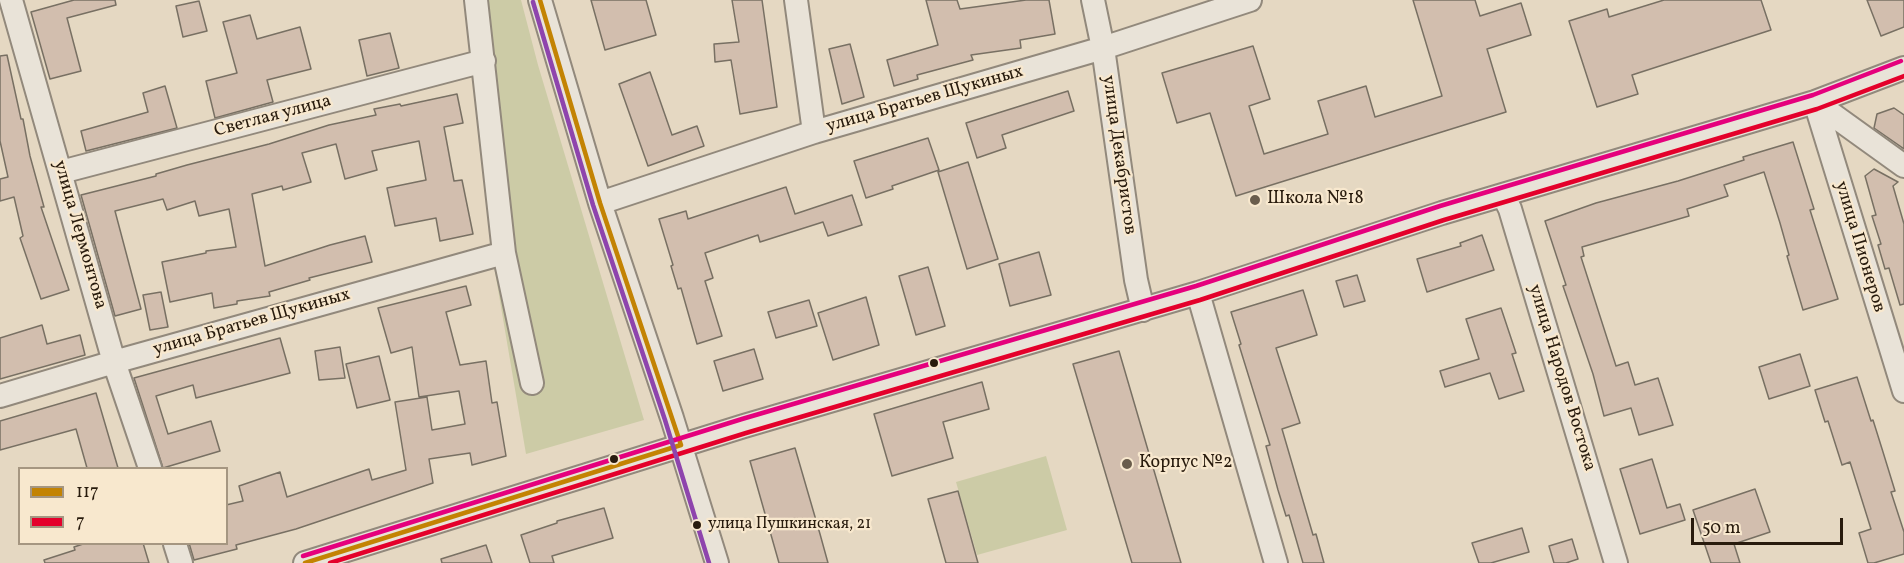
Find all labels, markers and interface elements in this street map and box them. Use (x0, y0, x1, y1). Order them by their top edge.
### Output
street label: улица Братьев Щукиных (824, 61, 1026, 139)
street label: улица Декабристов (1096, 74, 1140, 236)
street label: Светлая улица (212, 91, 334, 143)
street label: улица Лермонтова (47, 158, 111, 312)
street label: улица Пионеров (1829, 179, 1889, 315)
place label: Школа №18 (1267, 189, 1364, 211)
marker: Школа №18 (1248, 193, 1262, 207)
street label: улица Народов Востока (1522, 282, 1600, 474)
street label: улица Братьев Щукиных (151, 284, 353, 362)
unlabelled marker (928, 357, 940, 369)
unlabelled marker (608, 453, 620, 465)
place label: Корпус №2 (1139, 453, 1233, 475)
marker: Корпус №2 (1120, 457, 1134, 471)
legend (18, 467, 228, 545)
text: 117 (76, 480, 99, 505)
scale bar (1694, 506, 1846, 544)
text: 7 (76, 510, 85, 535)
place label: улица Пушкинская, 21 (708, 515, 871, 535)
text: 50 m (1702, 516, 1741, 541)
marker: улица Пушкинская, 21 (691, 519, 703, 531)

